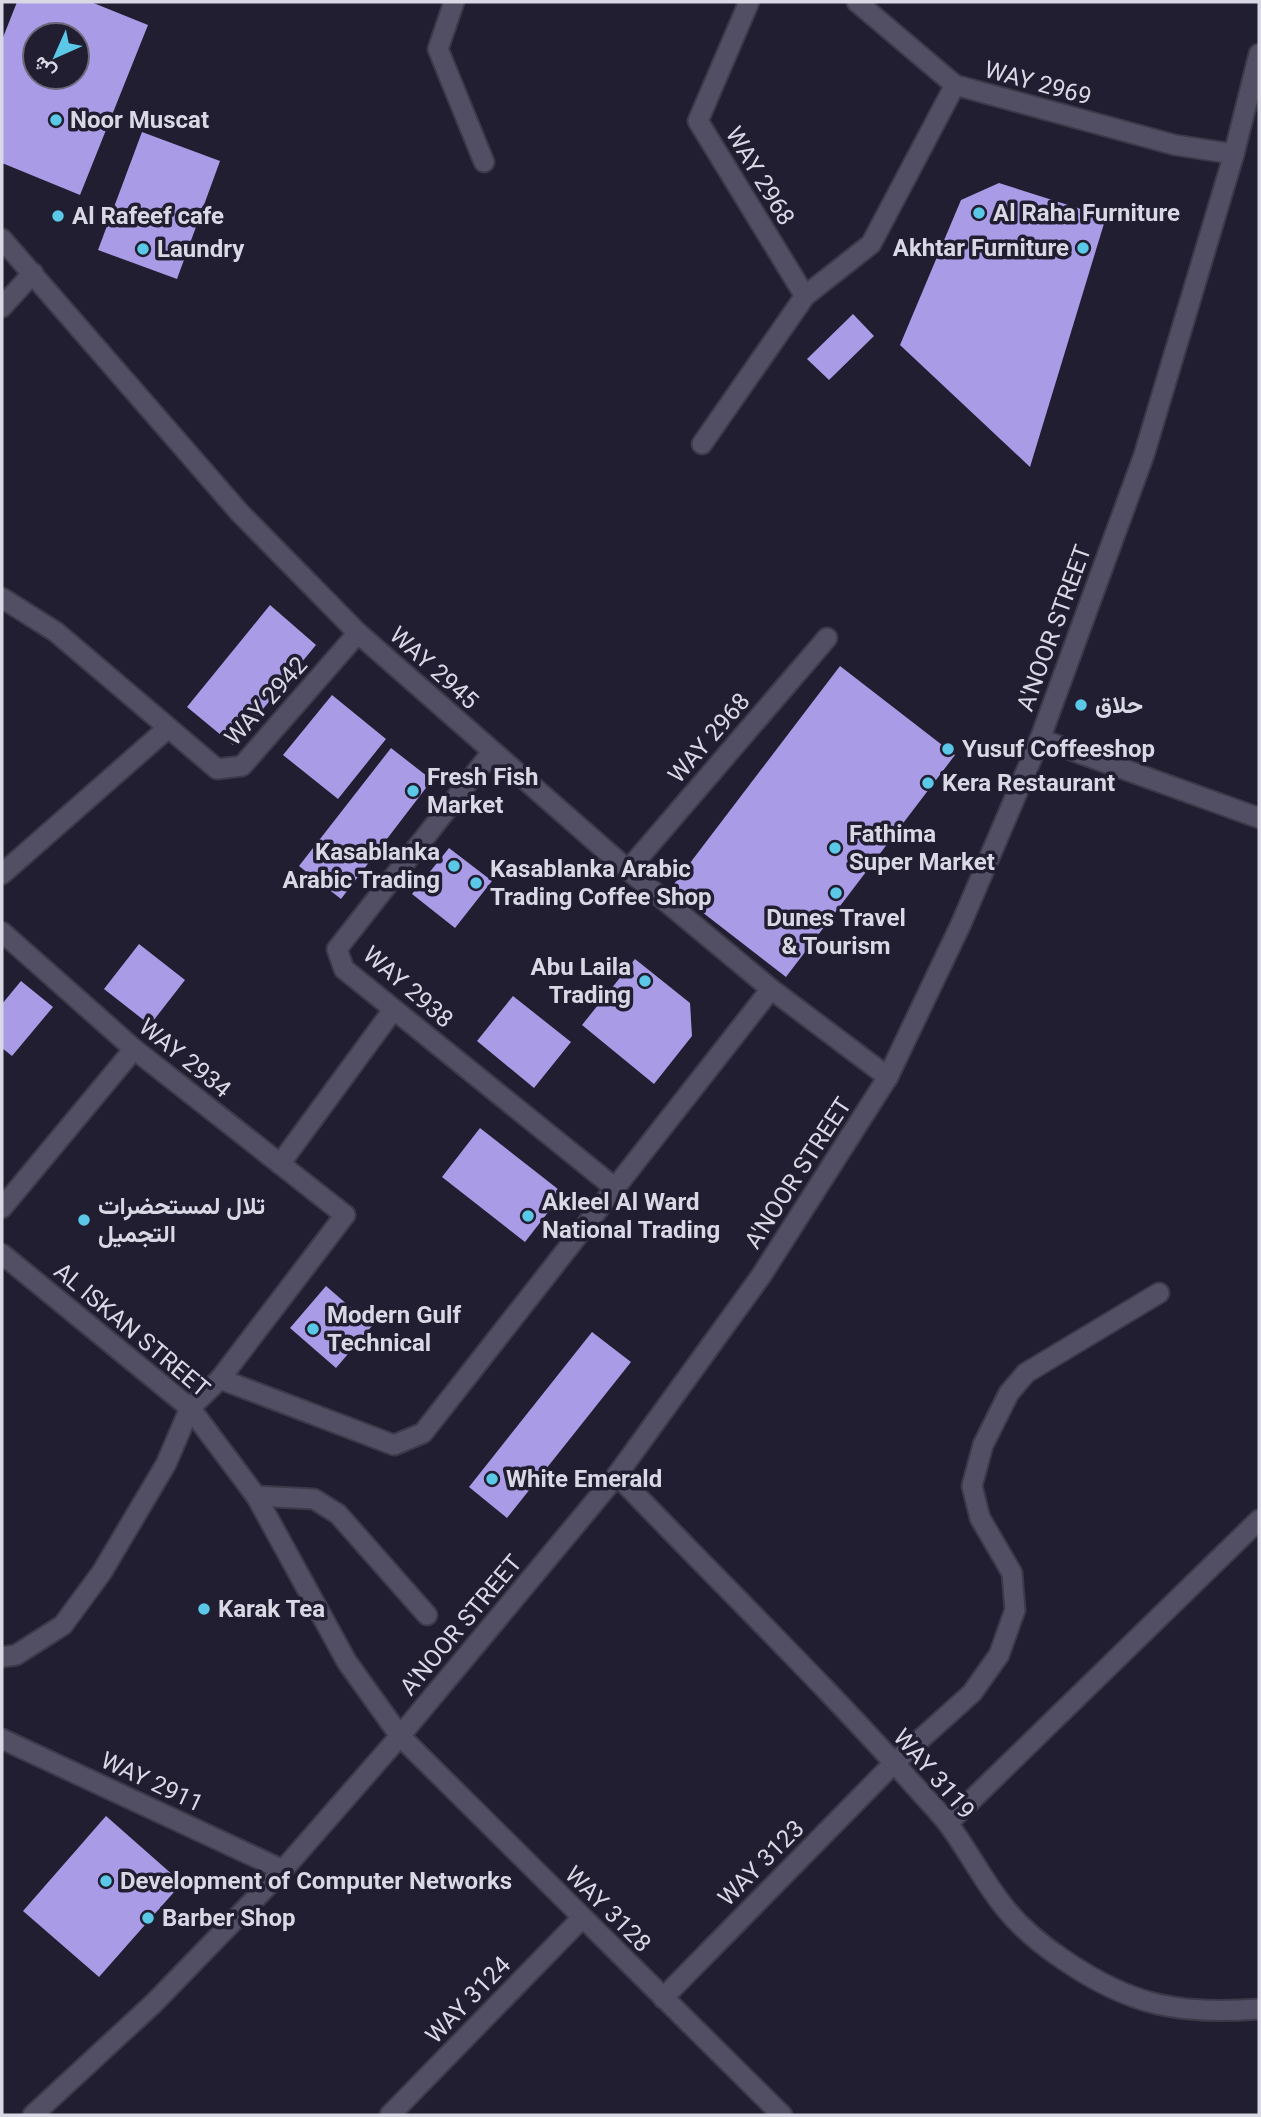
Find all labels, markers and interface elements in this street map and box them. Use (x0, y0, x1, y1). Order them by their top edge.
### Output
north arrow (21, 21, 91, 91)
text: ش (28, 51, 61, 84)
street label: WAY 2969 (981, 55, 1095, 111)
place label: Noor Muscat (70, 106, 209, 134)
marker: Noor Muscat (48, 112, 64, 128)
street label: WAY 2968 (720, 122, 800, 230)
place label: Al Raha Furniture (993, 199, 1180, 227)
place label: Al Rafeef cafe (72, 202, 224, 230)
marker: Al Raha Furniture (971, 205, 987, 221)
marker: Al Rafeef cafe (50, 208, 66, 224)
place label: Akhtar Furniture (893, 234, 1069, 262)
place label: Laundry (157, 235, 245, 263)
marker: Akhtar Furniture (1075, 240, 1091, 256)
marker: Laundry (135, 241, 151, 257)
street label: A'NOOR STREET (1011, 541, 1097, 715)
street label: WAY 2945 (384, 621, 484, 715)
street label: WAY 2942 (219, 651, 313, 751)
street label: WAY 2968 (662, 687, 756, 789)
place label: حلاق (1095, 691, 1143, 719)
marker: حلاق (1073, 697, 1089, 713)
place label: Yusuf Coffeeshop (962, 735, 1155, 763)
marker: Yusuf Coffeeshop (940, 741, 956, 757)
place label: Fresh Fish Market (427, 763, 538, 819)
place label: Kera Restaurant (942, 769, 1115, 797)
marker: Kera Restaurant (920, 775, 936, 791)
marker: Fresh Fish Market (405, 783, 421, 799)
place label: Fathima Super Market (849, 820, 995, 876)
place label: Kasablanka Arabic Trading (283, 838, 440, 894)
marker: Fathima Super Market (827, 840, 843, 856)
place label: Kasablanka Arabic Trading Coffee Shop (490, 855, 712, 911)
marker: Kasablanka Arabic Trading (446, 858, 462, 874)
marker: Kasablanka Arabic Trading Coffee Shop (468, 875, 484, 891)
marker: Dunes Travel & Tourism (828, 885, 844, 901)
place label: Dunes Travel & Tourism (766, 904, 906, 960)
street label: WAY 2938 (357, 940, 459, 1034)
place label: Abu Laila Trading (531, 953, 631, 1009)
marker: Abu Laila Trading (637, 973, 653, 989)
street label: WAY 2934 (134, 1013, 236, 1103)
street label: A'NOOR STREET (739, 1092, 857, 1254)
place label: Akleel Al Ward National Trading (542, 1188, 720, 1244)
place label: تلال لمستحضرات التجميل (98, 1192, 265, 1248)
marker: Akleel Al Ward National Trading (520, 1208, 536, 1224)
marker: تلال لمستحضرات التجميل (76, 1212, 92, 1228)
street label: AL ISKAN STREET (49, 1257, 215, 1403)
place label: Modern Gulf Technical (327, 1301, 461, 1357)
marker: Modern Gulf Technical (305, 1321, 321, 1337)
place label: White Emerald (506, 1465, 662, 1493)
marker: White Emerald (484, 1471, 500, 1487)
street label: A'NOOR STREET (394, 1549, 528, 1701)
place label: Karak Tea (218, 1595, 325, 1623)
marker: Karak Tea (196, 1601, 212, 1617)
street label: WAY 3119 (887, 1723, 981, 1825)
street label: WAY 2911 (96, 1746, 208, 1818)
street label: WAY 3123 (712, 1814, 810, 1912)
street label: WAY 3128 (559, 1860, 657, 1958)
place label: Development of Computer Networks (120, 1867, 512, 1895)
marker: Development of Computer Networks (98, 1873, 114, 1889)
place label: Barber Shop (162, 1904, 295, 1932)
marker: Barber Shop (140, 1910, 156, 1926)
street label: WAY 3124 (420, 1951, 516, 2049)

